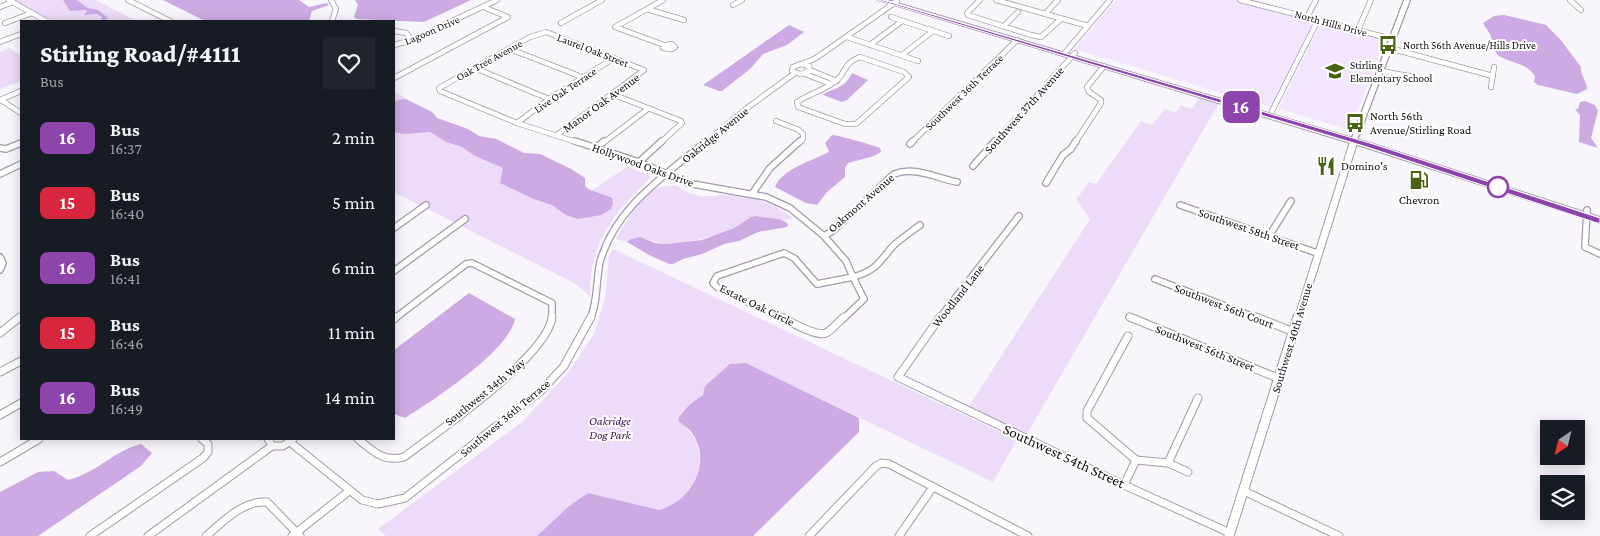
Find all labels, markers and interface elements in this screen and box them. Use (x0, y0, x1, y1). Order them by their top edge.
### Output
street label: North Hills Drive (1294, 8, 1369, 38)
street label: Lagoon Drive (403, 13, 462, 48)
street label: Laurel Oak Street (556, 31, 631, 69)
bus stop icon: North 56th Avenue/Hills Drive (1377, 34, 1399, 56)
button: heart (323, 37, 375, 89)
street label: Oak Tree Avenue (454, 37, 524, 83)
place label: North 56th Avenue/Hills Drive (1403, 39, 1536, 51)
text: Stirling Road/#4111 (40, 40, 240, 67)
street label: Southwest 36th Terrace (923, 52, 1006, 132)
place label: Stirling Elementary School (1350, 59, 1433, 85)
school or university icon: Stirling Elementary School (1324, 60, 1346, 82)
street label: Southwest 37th Avenue (981, 64, 1067, 156)
street label: Live Oak Terrace (532, 65, 599, 115)
street label: Manor Oak Avenue (560, 70, 642, 136)
text: Bus (40, 73, 64, 90)
line badge: 16 (1218, 91, 1264, 123)
text: 16 (1233, 97, 1249, 117)
street label: Oakridge Avenue (679, 104, 751, 166)
place label: North 56th Avenue/Stirling Road (1370, 109, 1472, 137)
bus stop icon: North 56th Avenue/Stirling Road (1344, 112, 1366, 134)
text: Bus (110, 119, 140, 140)
text: 2 min (332, 127, 375, 148)
text: 16 (59, 128, 76, 148)
text: 16:37 (110, 140, 142, 157)
street label: Hollywood Oaks Drive (590, 140, 696, 190)
restaurant icon: Domino's (1315, 155, 1337, 177)
place label: Domino's (1341, 159, 1388, 173)
fuel station icon: Chevron (1408, 169, 1430, 191)
street label: Oakmont Avenue (825, 171, 897, 235)
unlabelled marker (1487, 176, 1509, 198)
text: Bus (110, 184, 140, 205)
text: 5 min (332, 192, 375, 213)
text: 15 (60, 193, 75, 213)
place label: Chevron (1399, 193, 1440, 207)
text: 16:40 (110, 205, 144, 222)
street label: Southwest 58th Street (1197, 205, 1302, 253)
text: Bus (110, 249, 140, 270)
text: 6 min (331, 257, 375, 278)
text: 16 (59, 258, 76, 278)
street label: Woodland Lane (929, 262, 987, 330)
text: 16:41 (110, 270, 141, 287)
street label: Estate Oak Circle (717, 281, 797, 329)
street label: Southwest 56th Court (1172, 281, 1277, 332)
street label: Southwest 40th Avenue (1269, 281, 1315, 395)
text: Bus (110, 314, 140, 335)
text: 11 min (328, 322, 375, 343)
street label: Southwest 56th Street (1153, 322, 1258, 375)
text: 15 (60, 323, 75, 343)
text: 16:46 (110, 335, 143, 352)
street label: Southwest 34th Way (442, 355, 528, 429)
street label: Southwest 36th Terrace (457, 376, 553, 460)
text: Bus (110, 379, 140, 400)
text: 14 min (325, 387, 375, 408)
text: 16 (59, 388, 76, 408)
text: 16:49 (110, 400, 143, 417)
park label: Oakridge Dog Park (589, 414, 632, 442)
north arrow (1540, 420, 1585, 465)
map controls (1540, 420, 1585, 520)
street label: Southwest 54th Street (1001, 421, 1128, 492)
button: layers (1540, 475, 1585, 520)

